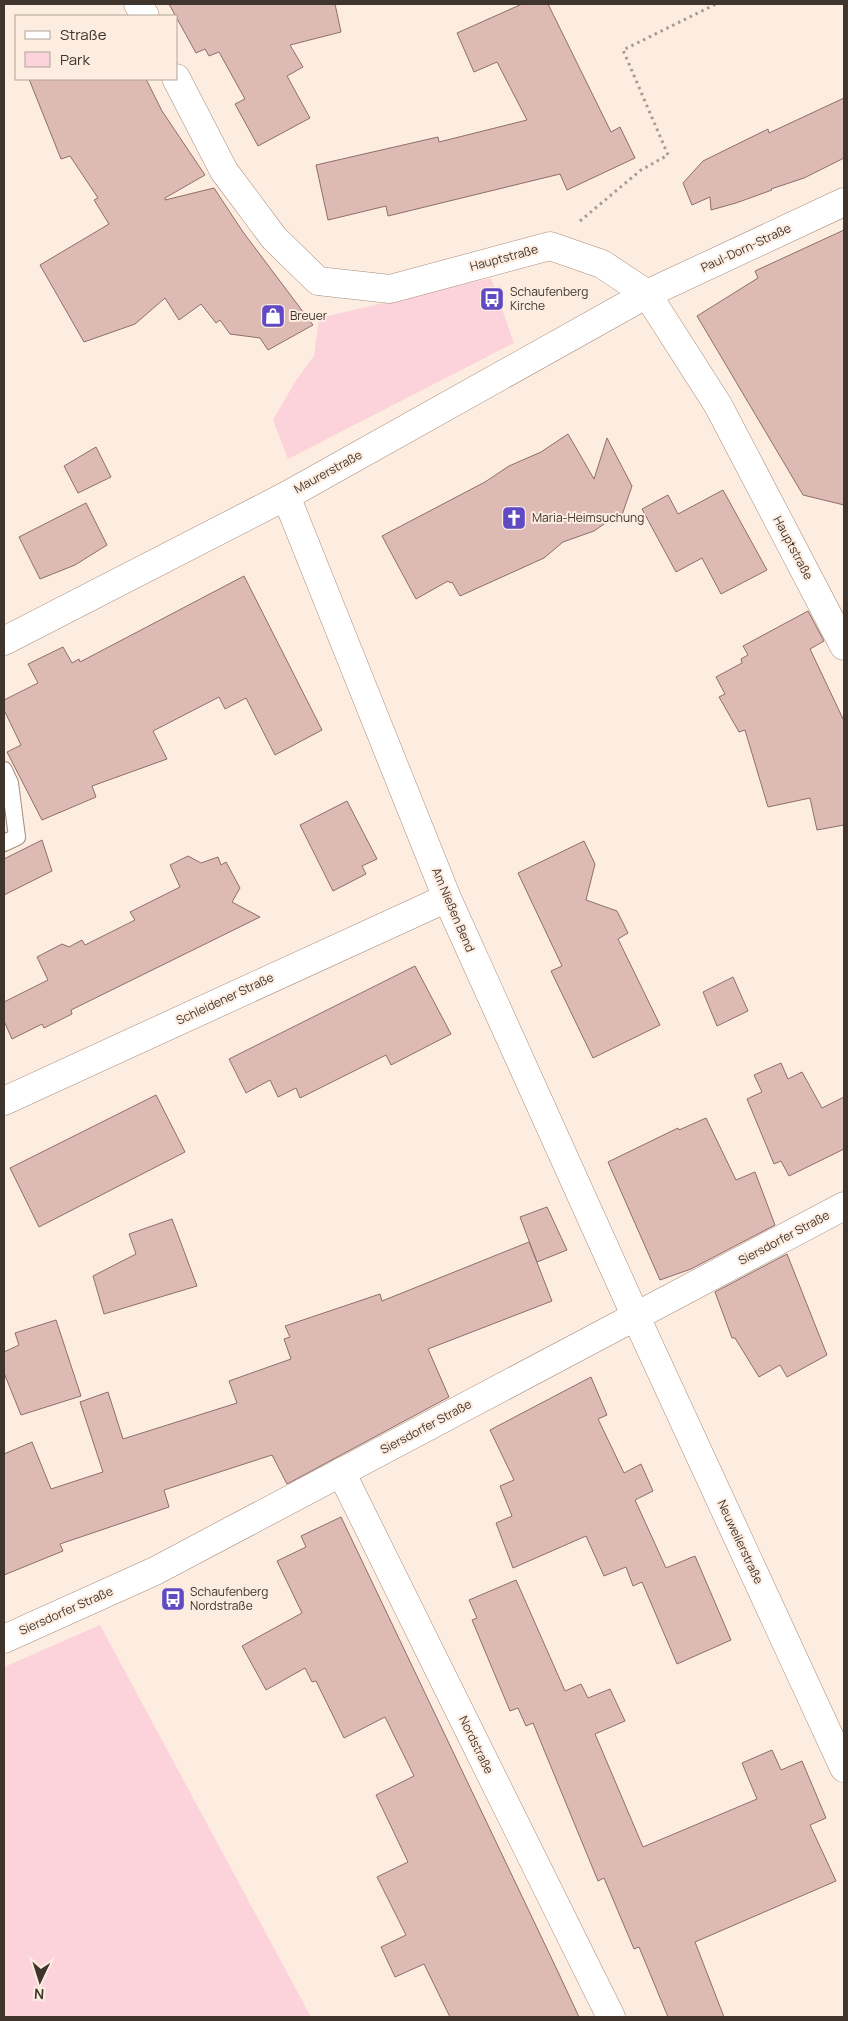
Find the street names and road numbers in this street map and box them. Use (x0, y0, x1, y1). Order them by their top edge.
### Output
street label: Paul-Dorn-Straße (698, 219, 794, 276)
street label: Hauptstraße (468, 240, 540, 275)
street label: Maurerstraße (291, 446, 365, 497)
street label: Hauptstraße (770, 513, 817, 583)
street label: Am Nießen Bend (428, 865, 479, 955)
street label: Schleidener Straße (173, 969, 276, 1029)
street label: Siersdorfer Straße (735, 1206, 832, 1269)
street label: Siersdorfer Straße (377, 1395, 474, 1458)
street label: Neuweilerstraße (713, 1497, 767, 1587)
street label: Siersdorfer Straße (16, 1582, 115, 1639)
street label: Nordstraße (455, 1713, 498, 1777)

